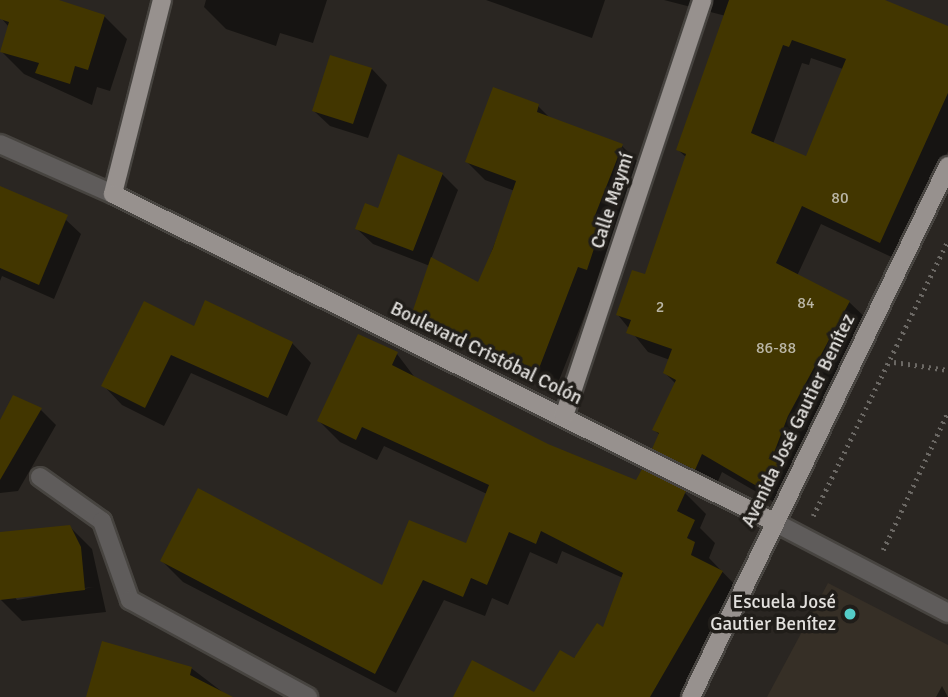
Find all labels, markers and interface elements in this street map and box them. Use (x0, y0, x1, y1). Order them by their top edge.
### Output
street label: Calle Maymí (587, 150, 639, 252)
house number: 80 (831, 188, 849, 208)
house number: 84 (797, 293, 815, 313)
house number: 2 (656, 297, 664, 317)
street label: Boulevard Cristóbal Colón (386, 298, 586, 410)
street label: Avenida José Gautier Benítez (737, 310, 861, 532)
house number: 86-88 (756, 338, 796, 358)
place label: Escuela José Gautier Benítez (710, 592, 836, 636)
marker: Escuela José Gautier Benítez (842, 606, 858, 622)

